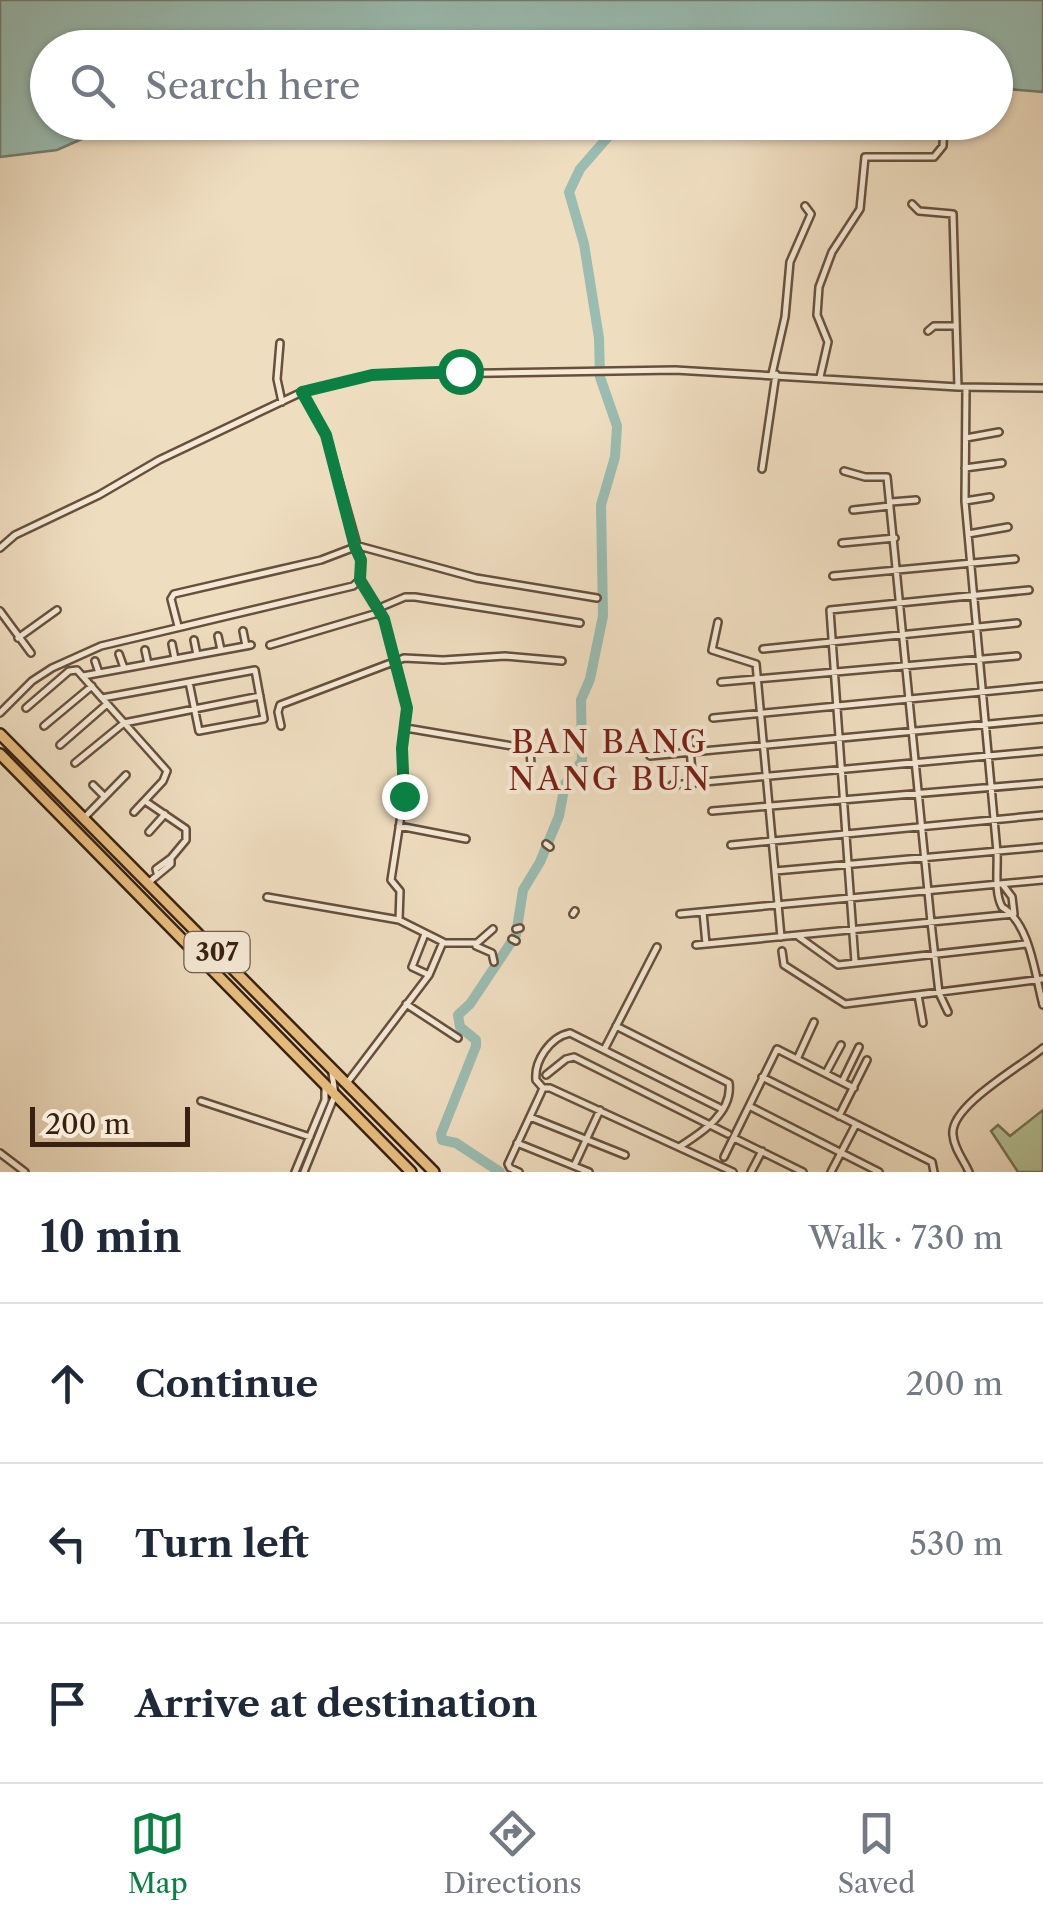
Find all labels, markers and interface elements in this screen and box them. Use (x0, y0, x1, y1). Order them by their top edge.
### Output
search box (30, 30, 1013, 140)
icon: search (65, 58, 120, 113)
text: Search here (145, 62, 360, 109)
route start (438, 349, 484, 395)
district label: BAN BANG NANG BUN (508, 722, 712, 798)
route end (382, 774, 428, 820)
road number: 307 (184, 932, 250, 972)
scale bar (30, 1102, 190, 1146)
text: 200 m (45, 1107, 130, 1141)
text: 10 min (40, 1211, 181, 1263)
text: Walk · 730 m (809, 1218, 1003, 1257)
icon: ahead (40, 1356, 95, 1411)
text: Continue (135, 1360, 318, 1407)
text: 200 m (906, 1364, 1003, 1403)
icon: left (40, 1516, 95, 1571)
text: Turn left (135, 1520, 309, 1567)
text: 530 m (909, 1524, 1003, 1563)
icon: arrive (40, 1676, 95, 1731)
text: Arrive at destination (135, 1680, 538, 1727)
tab: Map (128, 1806, 188, 1900)
tab: Directions (443, 1806, 582, 1900)
tab: Saved (837, 1806, 915, 1900)

